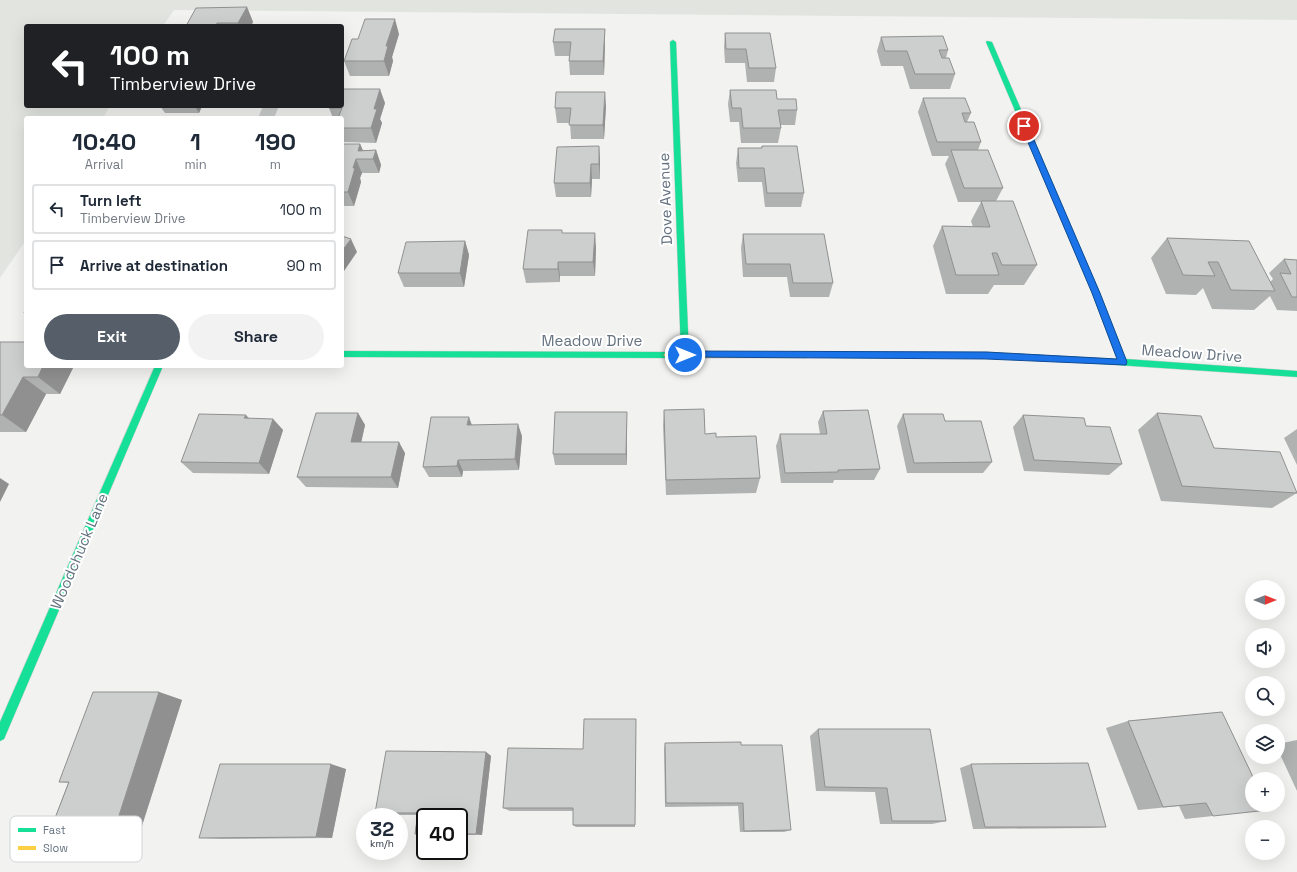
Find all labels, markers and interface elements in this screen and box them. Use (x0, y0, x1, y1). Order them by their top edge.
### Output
text: 100 m (110, 37, 190, 73)
icon: left (44, 40, 96, 92)
text: Timberview Drive (110, 72, 256, 95)
pin (1007, 109, 1041, 143)
icon: arrive (1013, 115, 1035, 137)
text: 10:40 (72, 126, 136, 157)
text: 1 (190, 126, 201, 157)
text: 190 (255, 126, 296, 157)
street label: Dove Avenue (654, 152, 676, 245)
text: Arrival (85, 156, 124, 173)
text: min (184, 156, 207, 173)
text: m (270, 156, 281, 173)
text: Turn left (80, 191, 142, 210)
icon: left (46, 198, 68, 220)
text: 100 m (280, 200, 322, 219)
text: Timberview Drive (80, 210, 186, 227)
icon: arrive (46, 254, 68, 276)
text: Arrive at destination (80, 256, 228, 275)
text: 90 m (286, 256, 322, 275)
button: Exit (44, 314, 180, 360)
button: Share (188, 314, 324, 360)
street label: Meadow Drive (542, 331, 643, 350)
position arrow (664, 334, 706, 376)
street label: Meadow Drive (1141, 340, 1243, 366)
street label: Woodchuck Lane (46, 490, 112, 612)
north arrow (1245, 580, 1285, 620)
map controls (1245, 580, 1285, 860)
button: sound (1245, 628, 1285, 668)
button: search (1245, 676, 1285, 716)
button: layers (1245, 724, 1285, 764)
button: + (1245, 772, 1285, 812)
speed limit sign: 40 (416, 808, 468, 860)
legend (10, 816, 142, 862)
text: 32 (370, 816, 394, 842)
button: − (1245, 820, 1285, 860)
text: Fast (43, 823, 66, 837)
text: km/h (370, 837, 394, 850)
text: Slow (43, 841, 68, 855)

